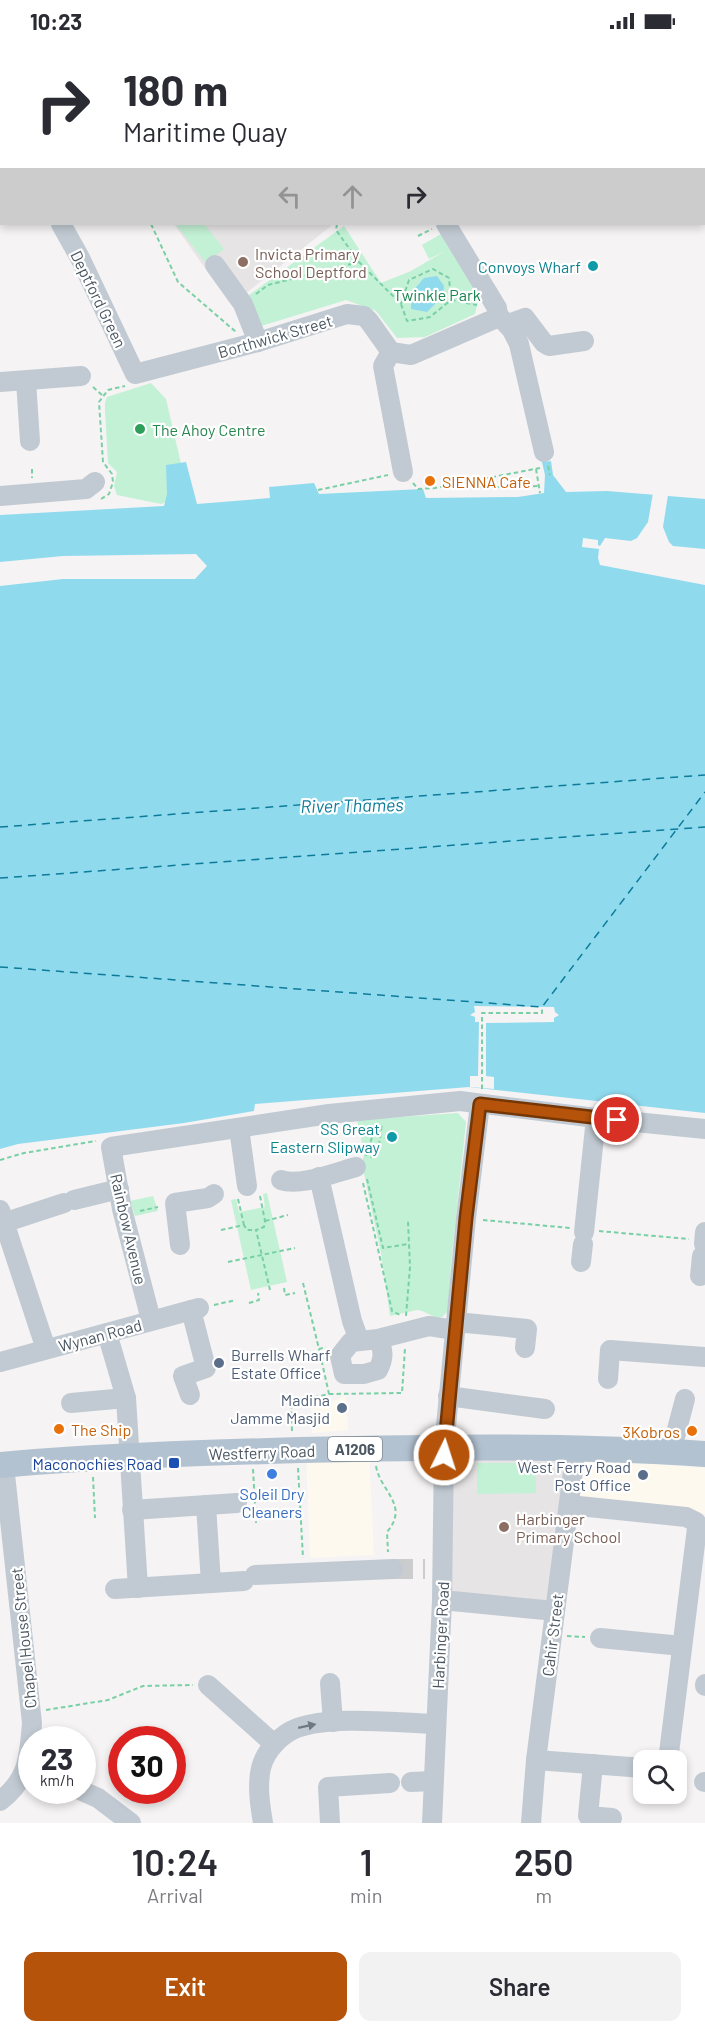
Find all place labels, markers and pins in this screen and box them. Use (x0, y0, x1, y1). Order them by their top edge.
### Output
place label: Invicta Primary School Deptford (255, 244, 367, 281)
marker: Invicta Primary School Deptford (236, 255, 250, 269)
place label: Convoys Wharf (478, 257, 581, 276)
marker: Convoys Wharf (586, 259, 600, 273)
place label: The Ahoy Centre (152, 420, 266, 439)
marker: The Ahoy Centre (133, 422, 147, 436)
place label: SIENNA Cafe (442, 472, 531, 491)
marker: SIENNA Cafe (423, 474, 437, 488)
pin (591, 1094, 642, 1145)
place label: SS Great Eastern Slipway (270, 1119, 381, 1156)
marker: SS Great Eastern Slipway (385, 1130, 399, 1144)
place label: Burrells Wharf Estate Office (231, 1345, 331, 1382)
marker: Burrells Wharf Estate Office (212, 1356, 226, 1370)
place label: Madina Jamme Masjid (230, 1390, 330, 1427)
marker: Madina Jamme Masjid (335, 1401, 349, 1415)
place label: The Ship (71, 1420, 131, 1439)
marker: The Ship (52, 1422, 66, 1436)
place label: 3Kobros (623, 1422, 680, 1441)
marker: 3Kobros (685, 1424, 699, 1438)
place label: Maconochies Road (32, 1454, 162, 1473)
marker: Maconochies Road (167, 1456, 181, 1470)
place label: West Ferry Road Post Office (518, 1457, 631, 1494)
marker: Soleil Dry Cleaners (265, 1467, 279, 1481)
marker: West Ferry Road Post Office (636, 1468, 650, 1482)
place label: Soleil Dry Cleaners (240, 1484, 305, 1521)
place label: Harbinger Primary School (516, 1509, 621, 1546)
marker: Harbinger Primary School (497, 1520, 511, 1534)

